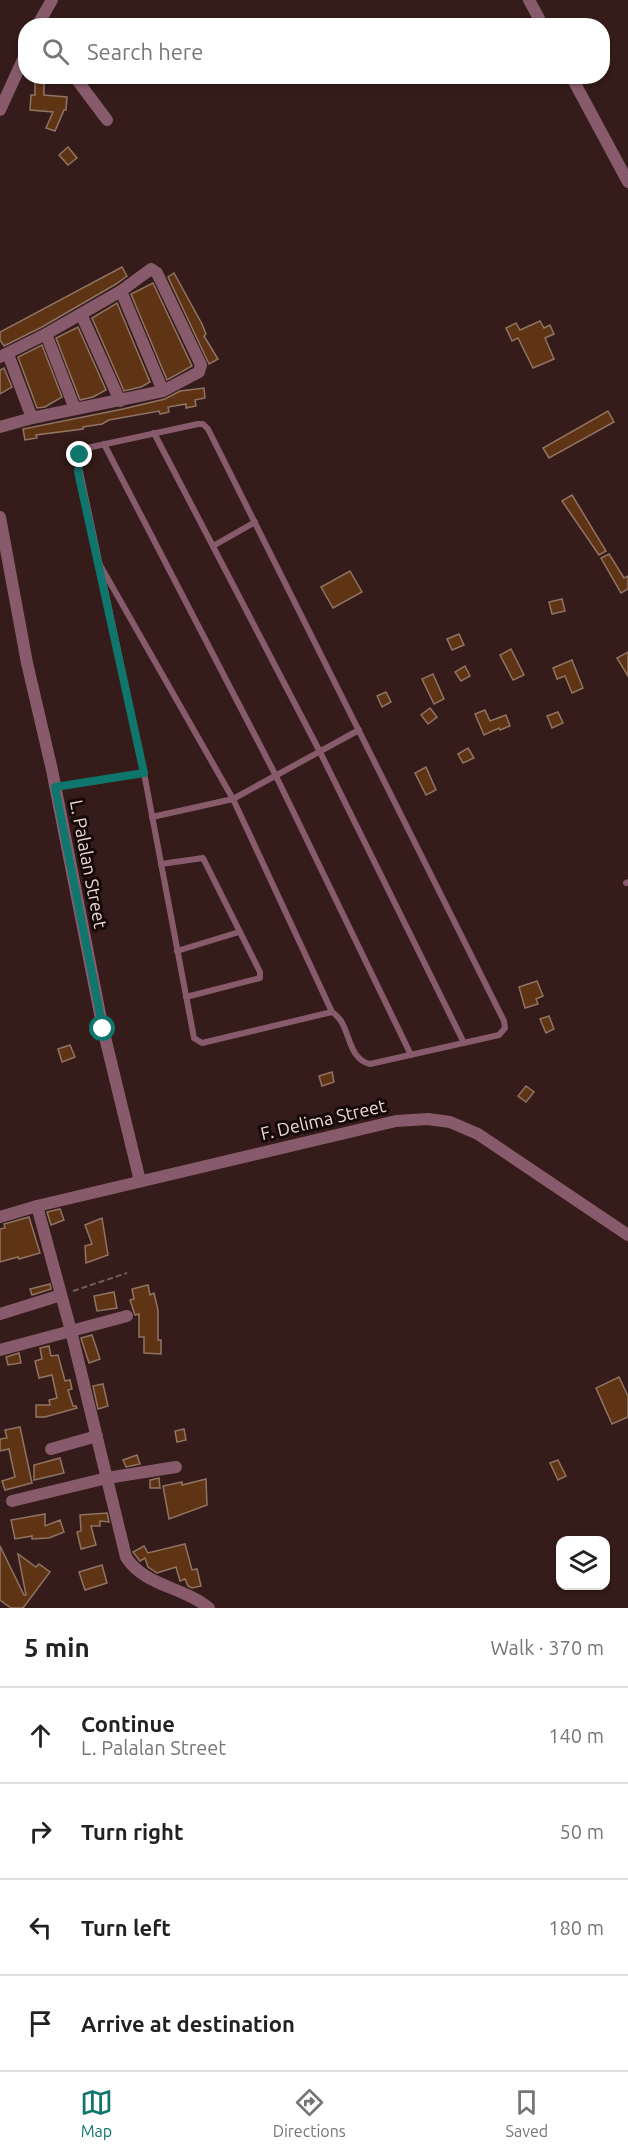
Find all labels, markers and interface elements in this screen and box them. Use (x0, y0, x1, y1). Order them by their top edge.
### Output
search box (18, 18, 610, 84)
icon: search (39, 35, 72, 68)
text: Search here (87, 39, 203, 64)
route end (66, 441, 92, 467)
street label: L. Palalan Street (67, 798, 111, 930)
route start (89, 1015, 115, 1041)
street label: F. Delima Street (258, 1095, 388, 1143)
map controls (556, 1536, 610, 1590)
button: layers (556, 1536, 610, 1590)
text: 5 min (24, 1633, 90, 1662)
text: Walk · 370 m (491, 1636, 604, 1659)
text: Continue (81, 1711, 175, 1736)
icon: ahead (24, 1719, 57, 1752)
text: 140 m (548, 1724, 604, 1747)
text: L. Palalan Street (81, 1736, 226, 1759)
icon: right (24, 1815, 57, 1848)
text: Turn right (81, 1819, 183, 1844)
text: 50 m (560, 1820, 604, 1843)
icon: left (24, 1911, 57, 1944)
text: Turn left (81, 1915, 171, 1940)
text: 180 m (548, 1916, 604, 1939)
icon: arrive (24, 2007, 57, 2040)
text: Arrive at destination (81, 2011, 295, 2036)
tab: Map (80, 2086, 113, 2140)
tab: Directions (273, 2086, 346, 2140)
tab: Saved (506, 2086, 548, 2140)

